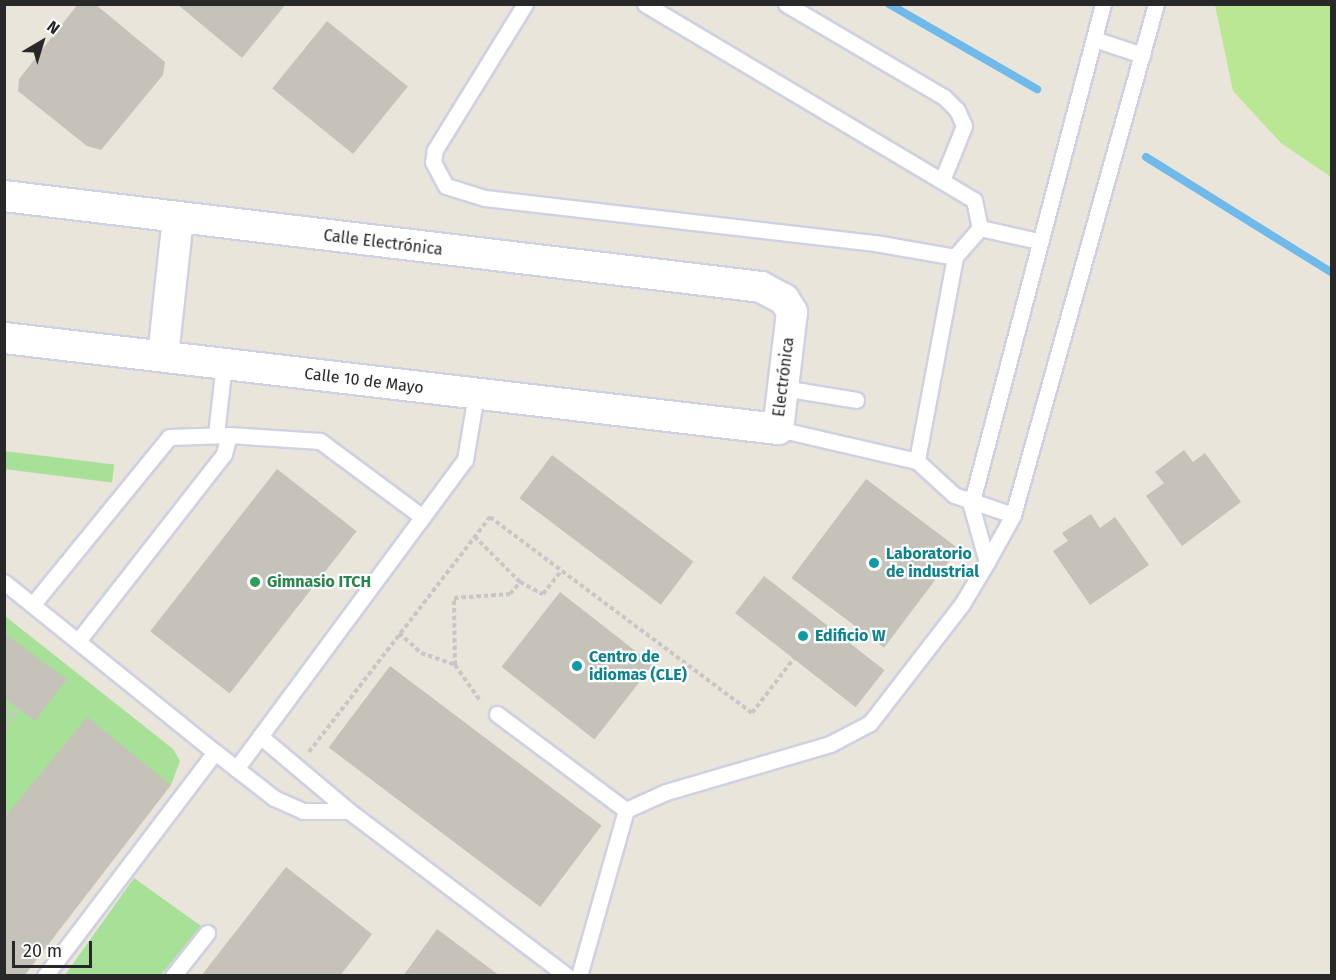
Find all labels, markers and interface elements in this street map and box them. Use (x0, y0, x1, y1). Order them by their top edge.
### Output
north arrow (12, 12, 72, 72)
text: N (43, 17, 63, 38)
street label: Calle Electrónica (322, 226, 444, 260)
street label: Electrónica (770, 336, 798, 418)
street label: Calle 10 de Mayo (303, 364, 425, 398)
place label: Laboratorio de industrial (886, 544, 979, 582)
marker: Laboratorio de industrial (867, 556, 881, 570)
place label: Gimnasio ITCH (267, 572, 371, 592)
marker: Gimnasio ITCH (248, 575, 262, 589)
place label: Edificio W (815, 626, 886, 646)
marker: Edificio W (796, 629, 810, 643)
place label: Centro de idiomas (CLE) (589, 647, 687, 685)
marker: Centro de idiomas (CLE) (570, 659, 584, 673)
scale bar (15, 929, 94, 967)
text: 20 m (23, 940, 62, 962)

